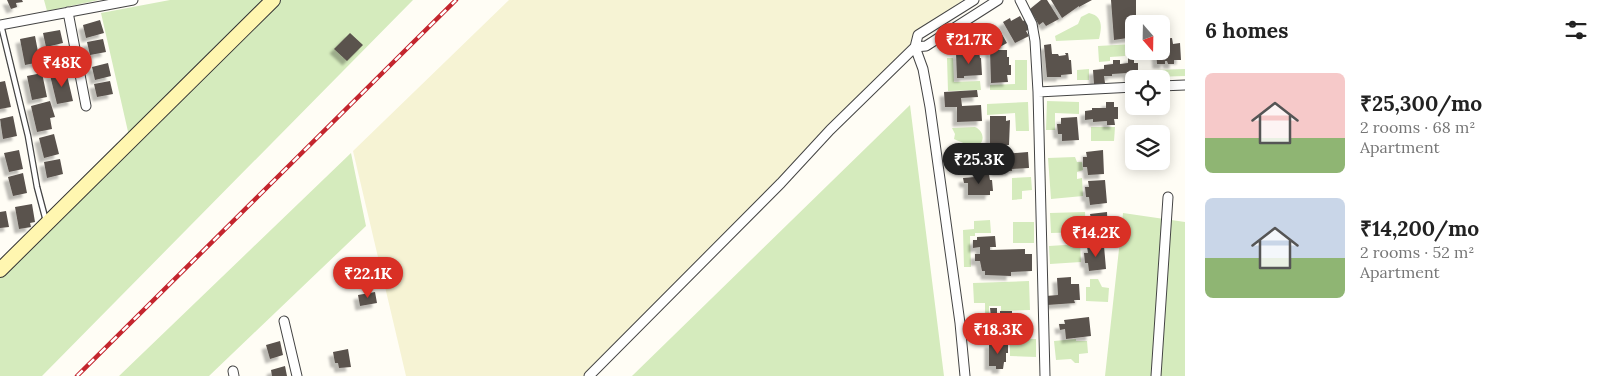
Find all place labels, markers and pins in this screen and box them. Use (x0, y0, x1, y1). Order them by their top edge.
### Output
pin: ₹21.7K (928, 22, 1010, 65)
pin: ₹48K (32, 46, 92, 88)
pin: ₹25.3K (938, 142, 1020, 185)
pin: ₹14.2K (1055, 216, 1137, 258)
pin: ₹22.1K (327, 256, 409, 299)
pin: ₹18.3K (957, 312, 1039, 355)

